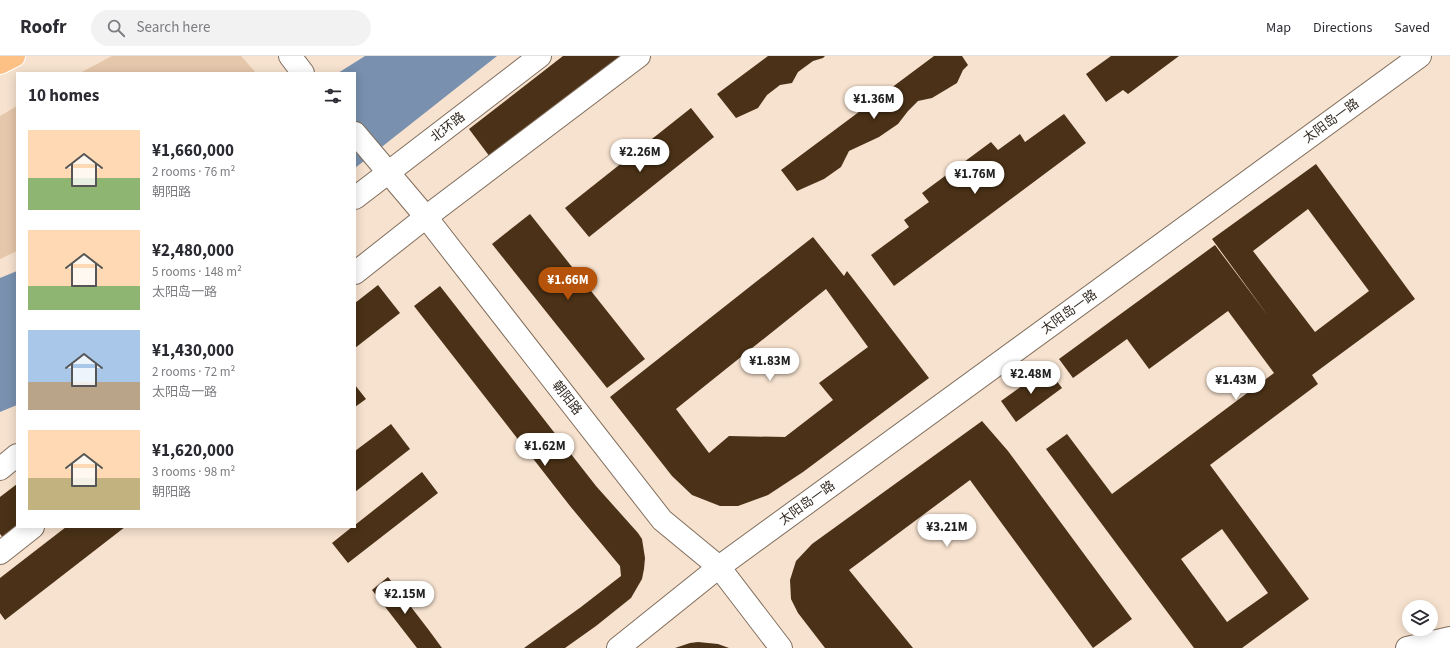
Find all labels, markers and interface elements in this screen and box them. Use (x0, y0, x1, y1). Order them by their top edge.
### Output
search box (91, 10, 371, 46)
text: Roofr (20, 14, 67, 41)
icon: search (105, 17, 127, 39)
text: Search here (137, 17, 210, 38)
text: Map (1266, 18, 1291, 38)
text: Directions (1313, 18, 1372, 38)
text: Saved (1394, 18, 1430, 38)
text: 10 homes (28, 84, 99, 108)
icon: filters (322, 85, 344, 107)
pin: ¥1.36M (841, 86, 907, 120)
text: ¥1.36M (853, 90, 895, 108)
street label: 太阳岛一路 (1299, 95, 1363, 147)
street label: 北环路 (427, 108, 469, 146)
text: ¥1,660,000 (152, 139, 234, 163)
pin: ¥2.26M (607, 139, 673, 173)
text: ¥2.26M (619, 143, 661, 161)
icon: home (60, 146, 108, 194)
pin: ¥1.76M (942, 161, 1008, 195)
text: 2 rooms · 76 m² (152, 163, 235, 181)
text: ¥1.76M (954, 165, 996, 183)
text: 朝阳路 (152, 183, 191, 201)
text: ¥2,480,000 (152, 239, 234, 263)
icon: home (60, 246, 108, 294)
text: 5 rooms · 148 m² (152, 263, 242, 281)
pin: ¥1.66M (535, 267, 601, 301)
text: ¥1.66M (547, 271, 589, 289)
text: 太阳岛一路 (152, 283, 217, 301)
street label: 太阳岛一路 (1037, 286, 1101, 338)
text: ¥1,430,000 (152, 339, 234, 363)
icon: home (60, 346, 108, 394)
pin: ¥1.83M (737, 348, 803, 382)
text: ¥1.83M (749, 352, 791, 370)
pin: ¥2.48M (998, 361, 1064, 395)
text: 2 rooms · 72 m² (152, 363, 235, 381)
text: ¥2.48M (1010, 365, 1052, 383)
pin: ¥1.43M (1203, 367, 1269, 401)
text: ¥1.43M (1215, 371, 1257, 389)
street label: 朝阳路 (548, 377, 586, 419)
text: 太阳岛一路 (152, 383, 217, 401)
pin: ¥1.62M (512, 433, 578, 467)
text: ¥1.62M (524, 437, 566, 455)
text: ¥1,620,000 (152, 439, 234, 463)
icon: home (60, 446, 108, 494)
text: 3 rooms · 98 m² (152, 463, 235, 481)
street label: 太阳岛一路 (775, 477, 839, 529)
text: 朝阳路 (152, 483, 191, 501)
pin: ¥3.21M (914, 514, 980, 548)
text: ¥3.21M (926, 518, 968, 536)
pin: ¥2.15M (372, 581, 438, 615)
text: ¥2.15M (384, 585, 426, 603)
map controls (1402, 600, 1438, 636)
button: layers (1402, 600, 1438, 636)

